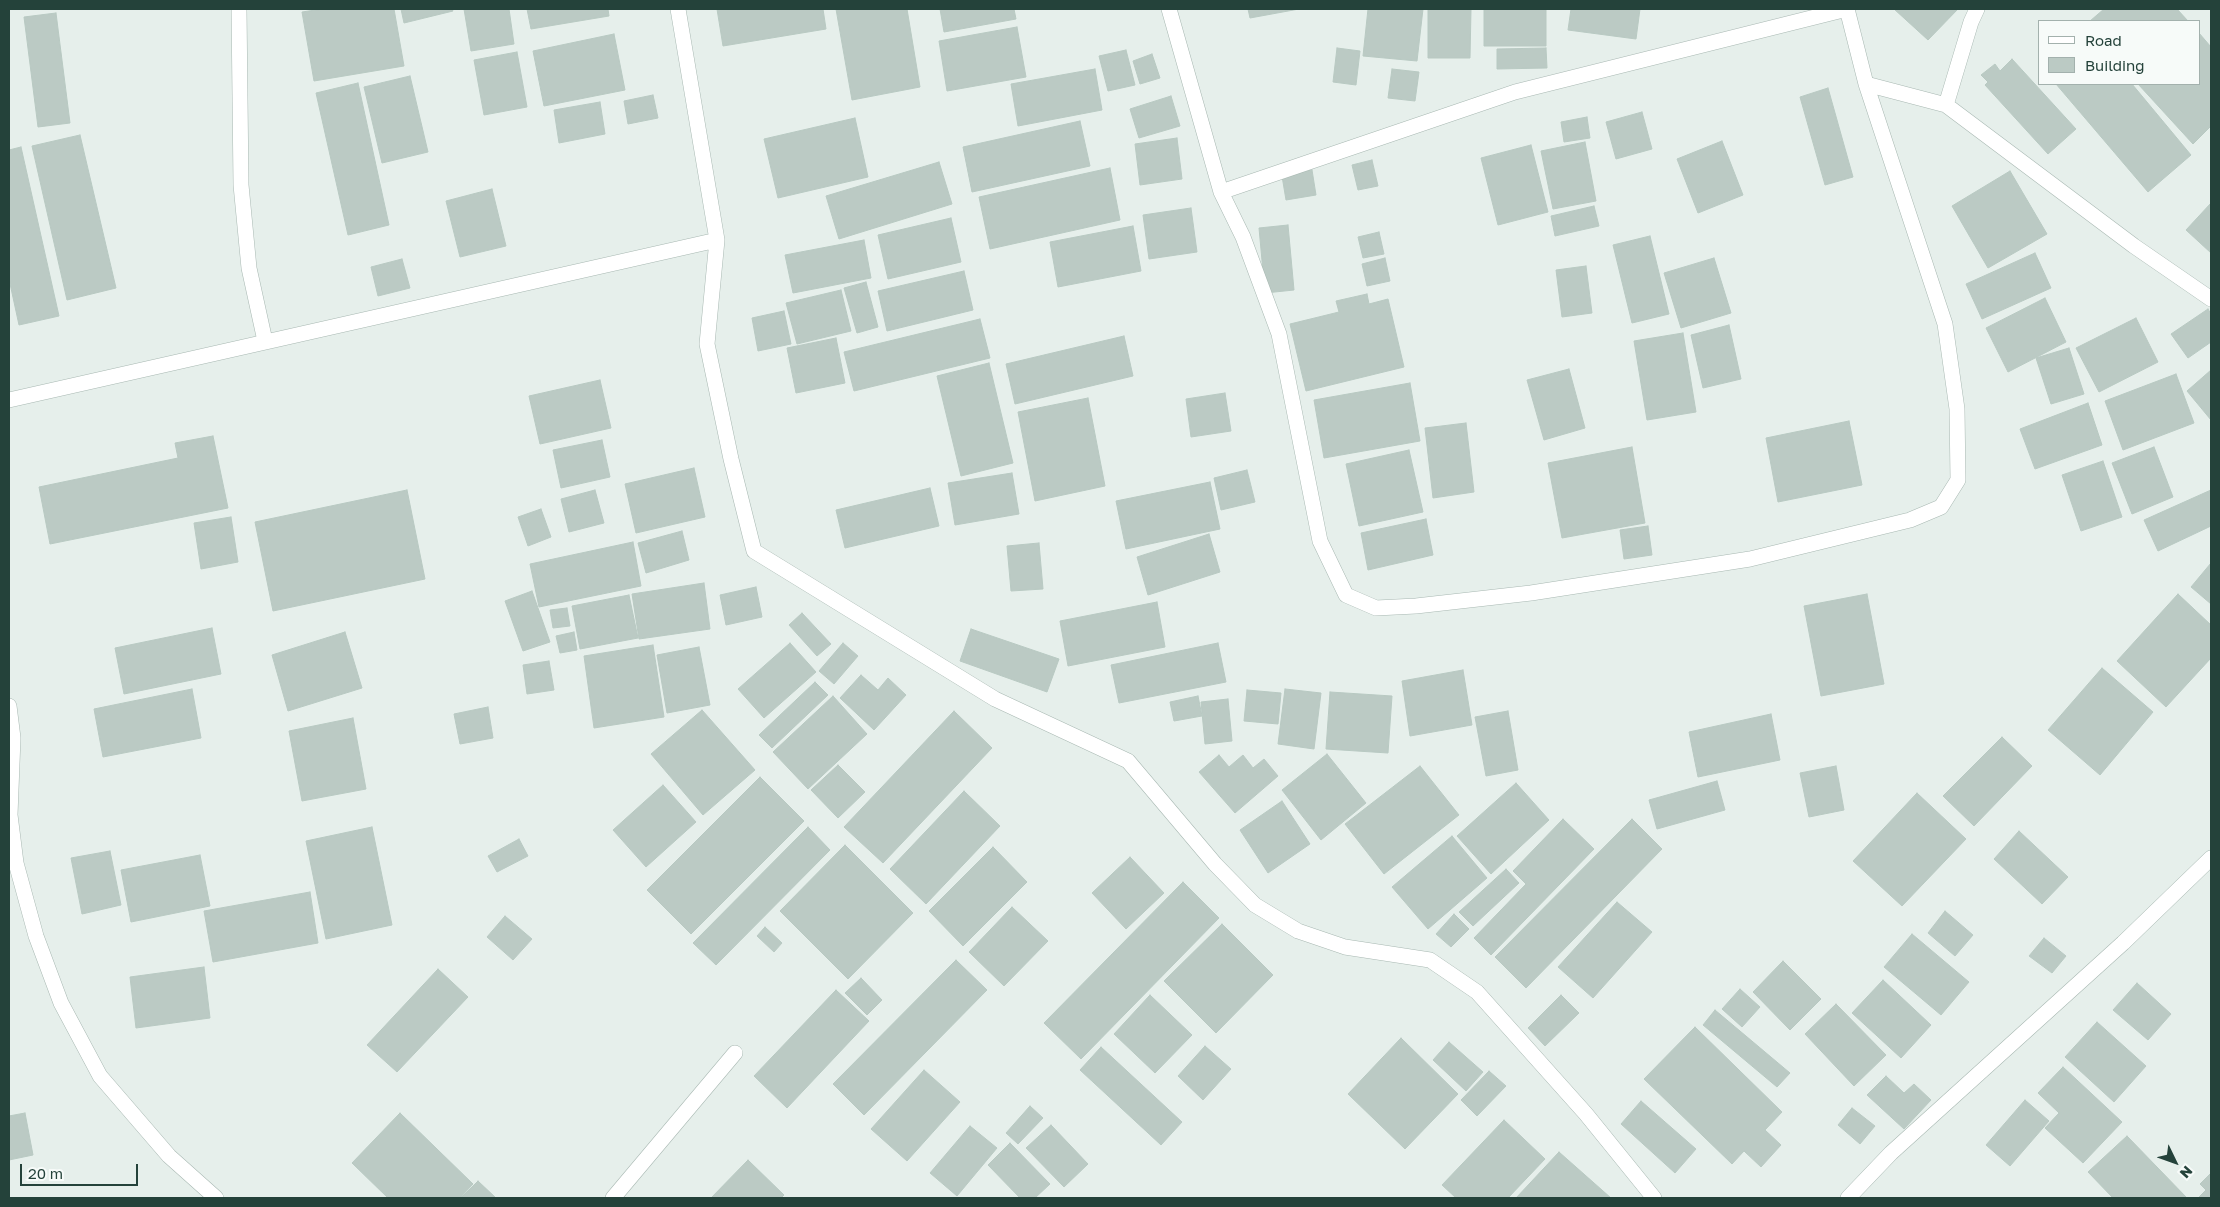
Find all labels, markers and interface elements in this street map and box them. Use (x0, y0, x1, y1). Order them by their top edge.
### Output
legend (2038, 20, 2200, 85)
text: Road (2085, 31, 2122, 49)
text: Building (2085, 56, 2145, 74)
north arrow (2150, 1137, 2200, 1187)
scale bar (22, 1154, 140, 1186)
text: N (2177, 1163, 2196, 1182)
text: 20 m (28, 1164, 63, 1182)

